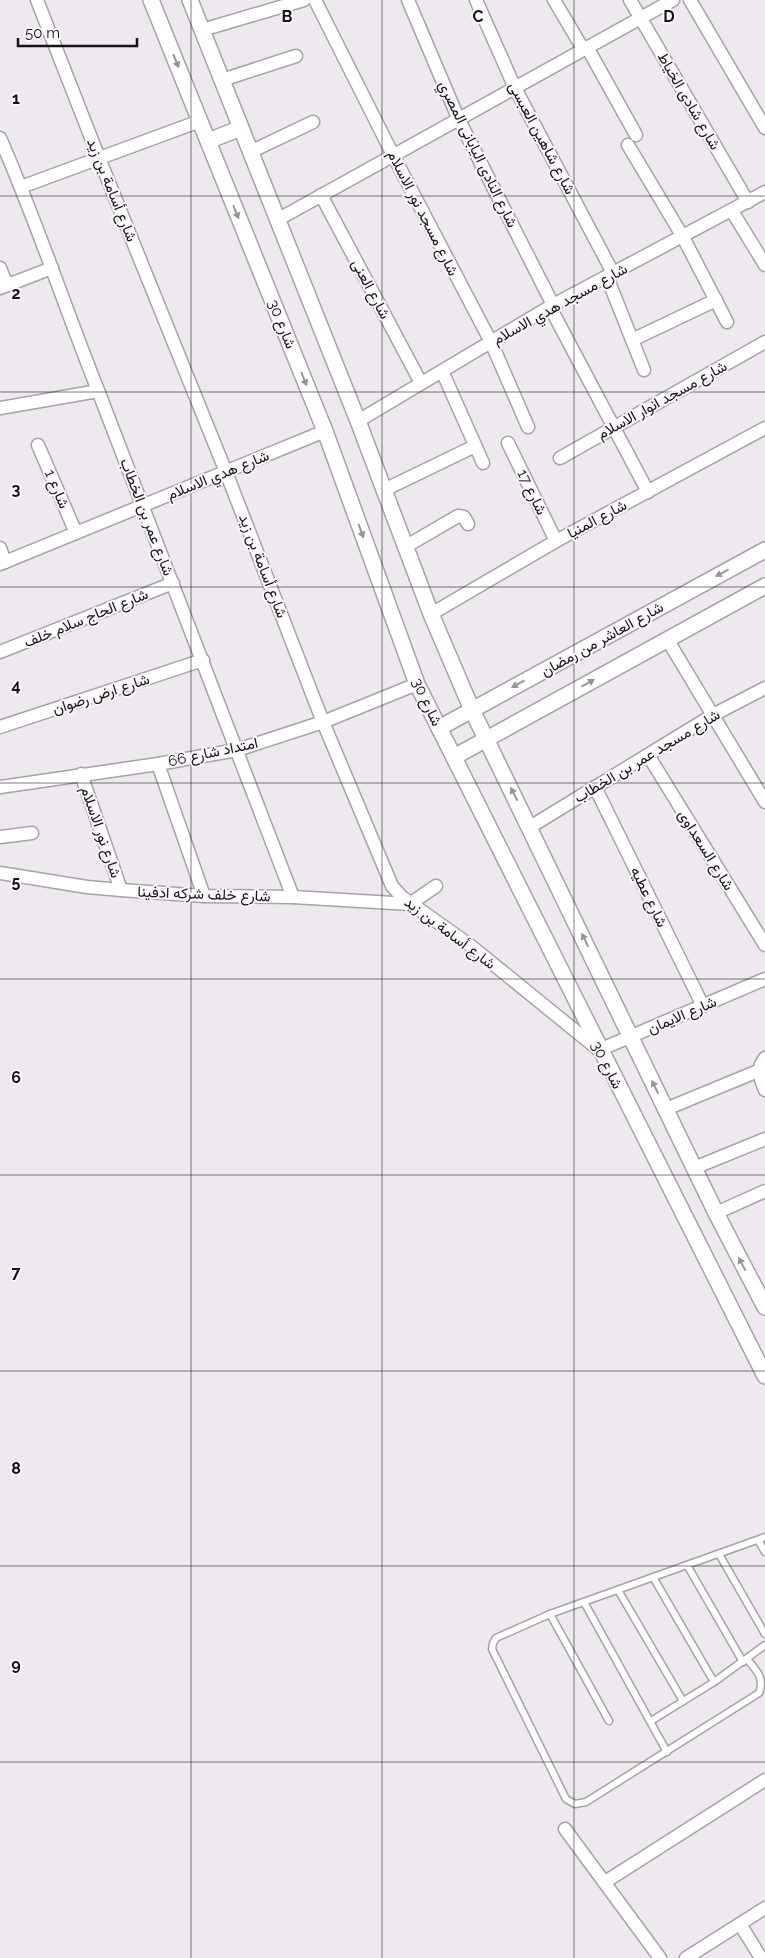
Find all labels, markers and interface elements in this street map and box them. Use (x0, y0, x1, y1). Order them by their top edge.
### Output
text: B (282, 7, 293, 26)
text: C (473, 7, 484, 26)
text: D (663, 7, 675, 26)
scale bar (18, 15, 136, 47)
text: 50 m (25, 24, 60, 42)
street label: شارع شادى الخياط (652, 49, 724, 154)
one-way arrow (172, 54, 180, 68)
street label: شارع النادى اليابانى المصري (431, 78, 522, 232)
street label: شارع شاهين العبسى (503, 79, 579, 198)
text: 1 (12, 89, 20, 108)
street label: شارع أسامة بن زيد (81, 136, 141, 245)
street label: شارع مسجد نور الاسلام (382, 147, 463, 280)
one-way arrow (233, 205, 241, 219)
street label: شارع العنى (346, 256, 394, 323)
street label: شارع مسجد هدي الاسلام (489, 259, 633, 352)
text: 2 (11, 284, 21, 303)
street label: شارع 30 (262, 297, 300, 352)
street label: شارع مسجد انوار الاسلام (594, 357, 731, 445)
one-way arrow (300, 372, 308, 387)
street label: شارع هدي الاسلام (164, 446, 273, 507)
street label: شارع عمر بن الخطاب (114, 456, 178, 579)
street label: شارع 17 (512, 466, 551, 519)
street label: شارع 1 (39, 467, 73, 512)
text: 3 (12, 480, 21, 499)
street label: شارع المنيا (564, 496, 631, 544)
street label: شارع أسامة بن زيد (233, 512, 291, 621)
one-way arrow (357, 524, 365, 539)
one-way arrow (715, 569, 729, 578)
street label: شارع الحاج سلام خلف (21, 585, 152, 653)
street label: شارع العاشر من رمضان (538, 598, 668, 682)
street label: شارع ارض رضوان (50, 670, 152, 720)
street label: شارع 30 (406, 675, 446, 730)
text: 4 (11, 676, 21, 695)
one-way arrow (581, 679, 596, 687)
one-way arrow (511, 680, 524, 689)
street label: شارع مسجد عمر بن الخطاب (571, 705, 724, 808)
street label: امتداد شارع 66 (166, 734, 260, 772)
street label: شارع نور الاسلام (75, 784, 125, 881)
one-way arrow (510, 787, 518, 801)
street label: شارع السعداوى (672, 806, 738, 895)
street label: شارع عطيه (625, 864, 671, 931)
text: 5 (12, 872, 21, 891)
street label: شارع خلف شركه ادفينا (137, 883, 271, 907)
street label: شارع أسامة بن زيد (400, 893, 499, 975)
one-way arrow (580, 933, 589, 948)
street label: شارع الايمان (645, 992, 720, 1039)
street label: شارع 30 (586, 1038, 627, 1093)
text: 6 (11, 1068, 21, 1087)
one-way arrow (651, 1080, 659, 1094)
one-way arrow (738, 1257, 746, 1271)
text: 7 (12, 1263, 21, 1282)
text: 8 (11, 1459, 21, 1478)
text: 9 (11, 1655, 21, 1674)

